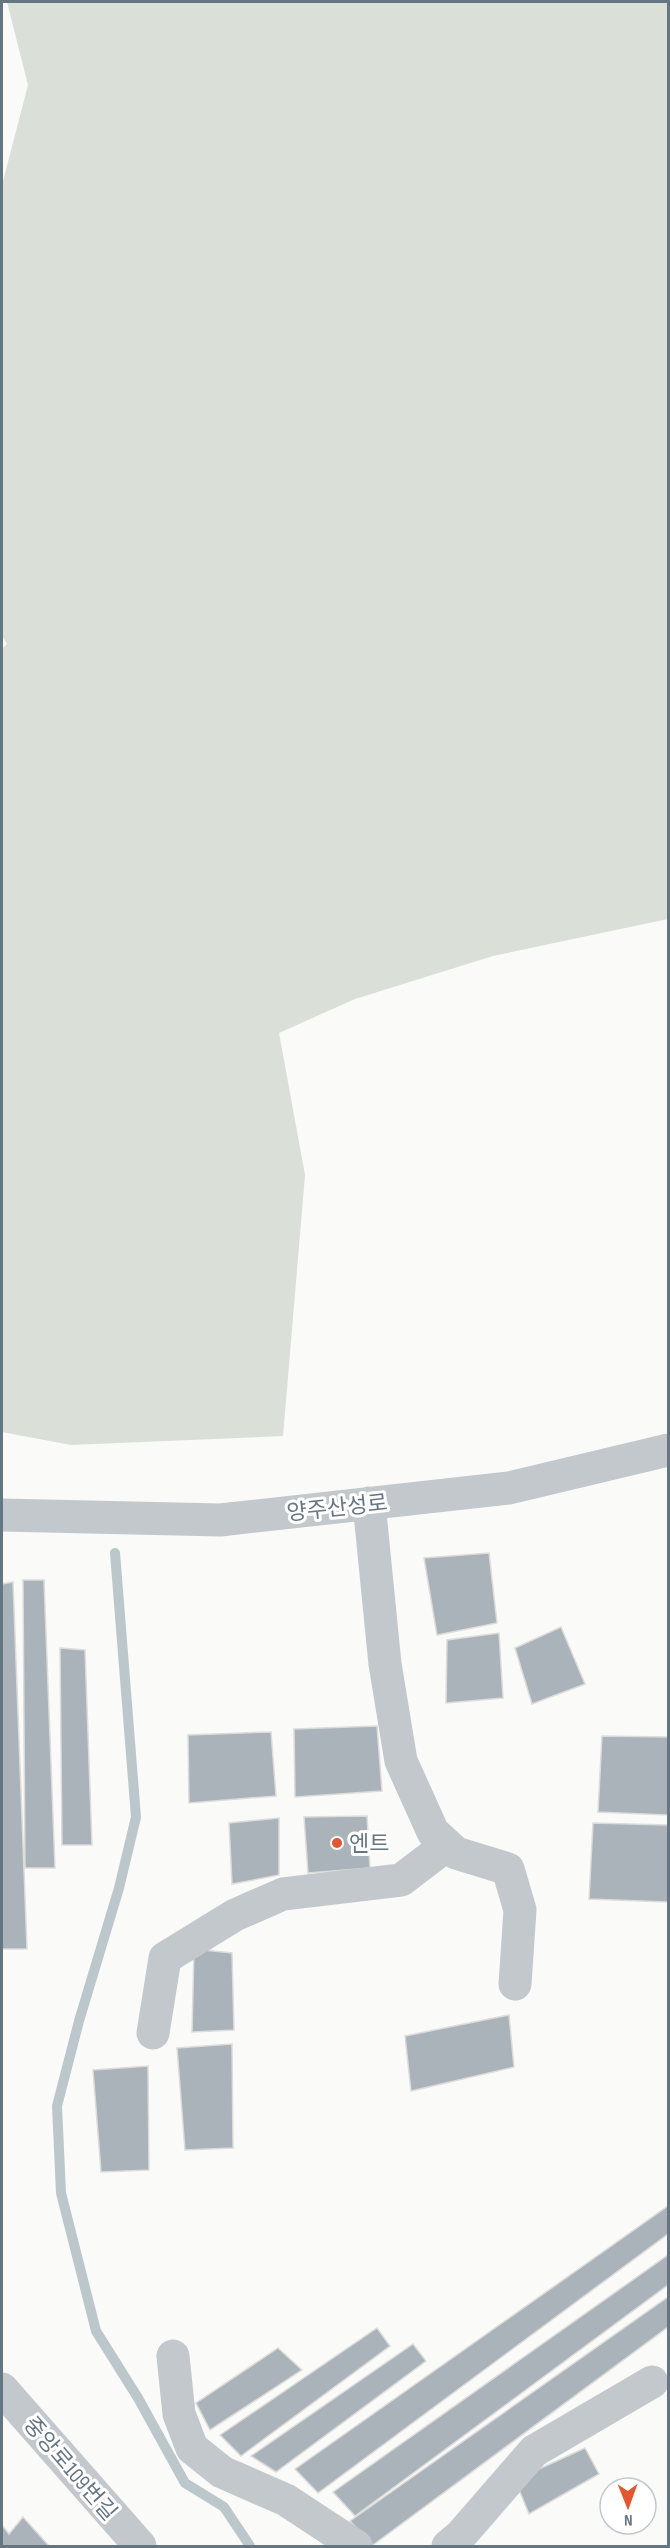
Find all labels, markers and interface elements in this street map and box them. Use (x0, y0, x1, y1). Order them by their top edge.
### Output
street label: 양주산성로 (285, 1490, 389, 1527)
place label: 엔트 (349, 1831, 389, 1858)
marker: 엔트 (330, 1836, 344, 1850)
street label: 중앙로109번길 (18, 2412, 122, 2526)
north arrow (598, 2476, 658, 2536)
text: N (624, 2510, 633, 2529)

